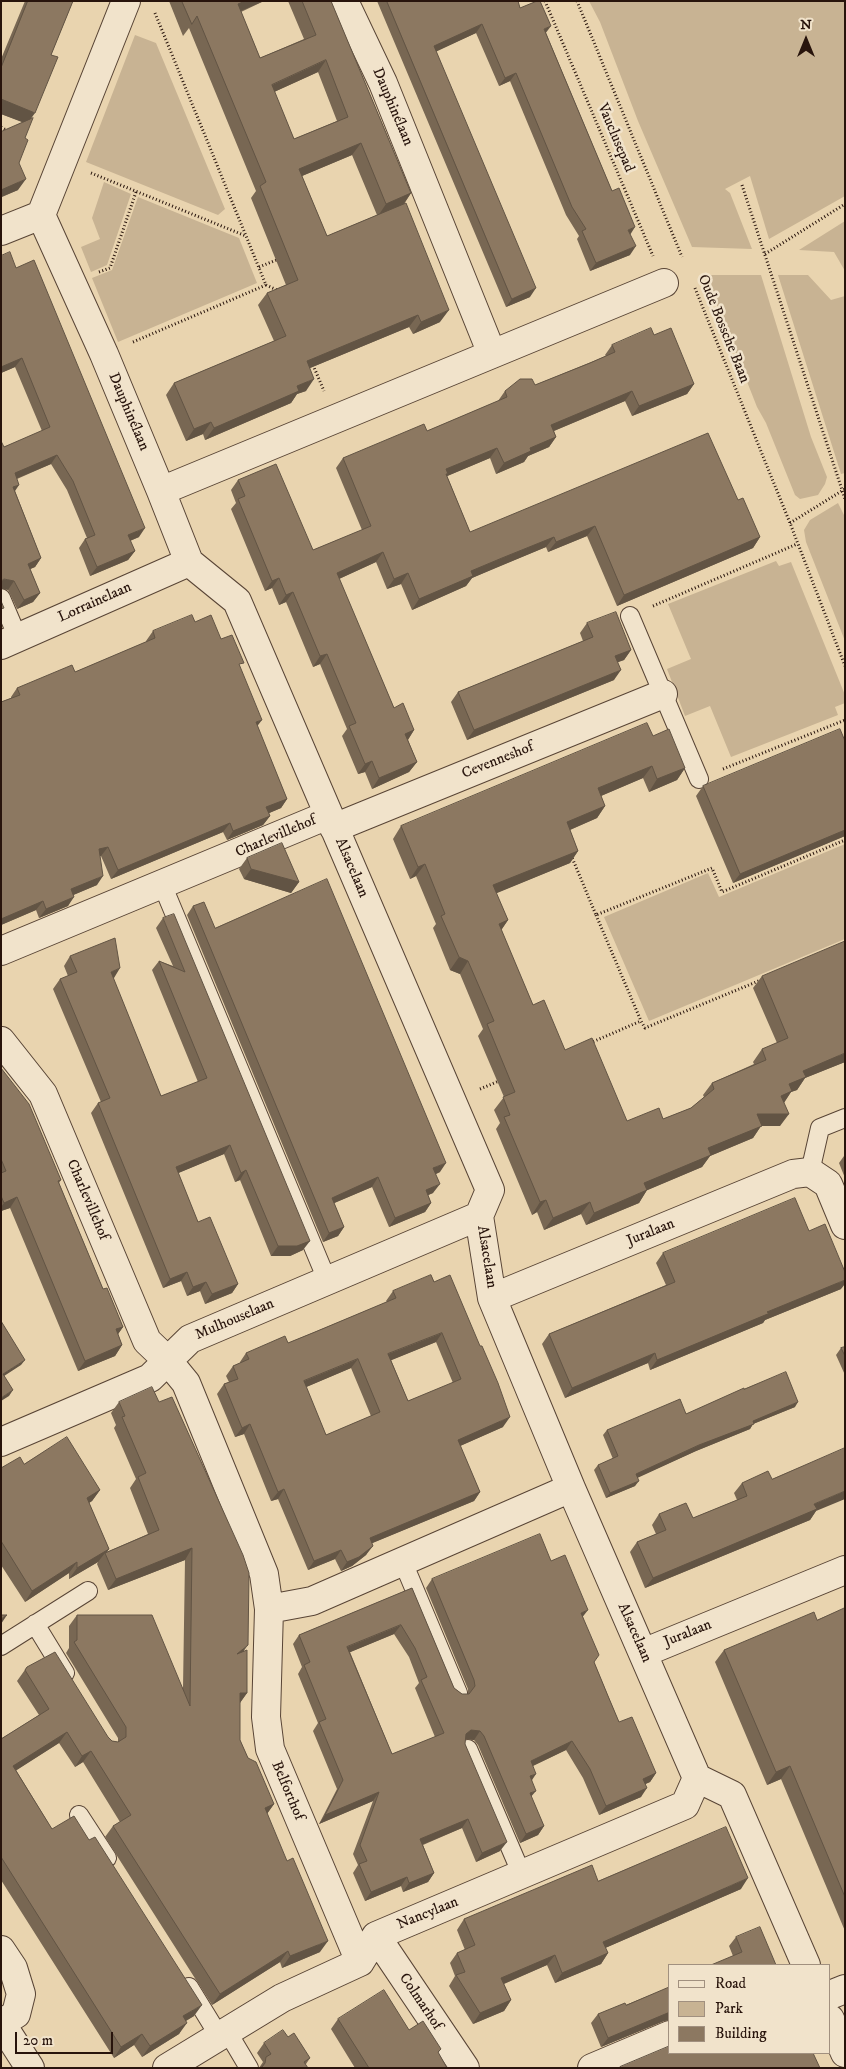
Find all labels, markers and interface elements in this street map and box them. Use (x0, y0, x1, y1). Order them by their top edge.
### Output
north arrow (781, 15, 831, 65)
text: N (800, 16, 812, 34)
street label: Dauphinélaan (367, 65, 417, 149)
street label: Vauclusepad (592, 101, 638, 175)
street label: Oude Bossche Baan (693, 272, 753, 386)
street label: Dauphinélaan (103, 370, 153, 454)
street label: Lorrainelaan (55, 579, 135, 627)
street label: Cevenneshof (460, 738, 536, 784)
street label: Charlevillehof (233, 812, 319, 862)
street label: Alsacelaan (330, 835, 372, 901)
street label: Charlevillehof (62, 1157, 112, 1243)
street label: Juralaan (624, 1215, 678, 1251)
street label: Alsacelaan (472, 1224, 500, 1290)
street label: Mulhouselaan (193, 1295, 277, 1345)
street label: Alsacelaan (613, 1600, 655, 1666)
street label: Juralaan (661, 1616, 715, 1652)
street label: Belforthof (267, 1759, 307, 1823)
street label: Nancylaan (395, 1894, 461, 1934)
legend (668, 1964, 831, 2054)
street label: Colmarhof (394, 1970, 446, 2034)
text: Road (715, 1974, 746, 1993)
text: Park (715, 1999, 743, 2018)
scale bar (18, 2022, 115, 2054)
text: Building (715, 2024, 767, 2043)
text: 20 m (23, 2031, 53, 2050)

